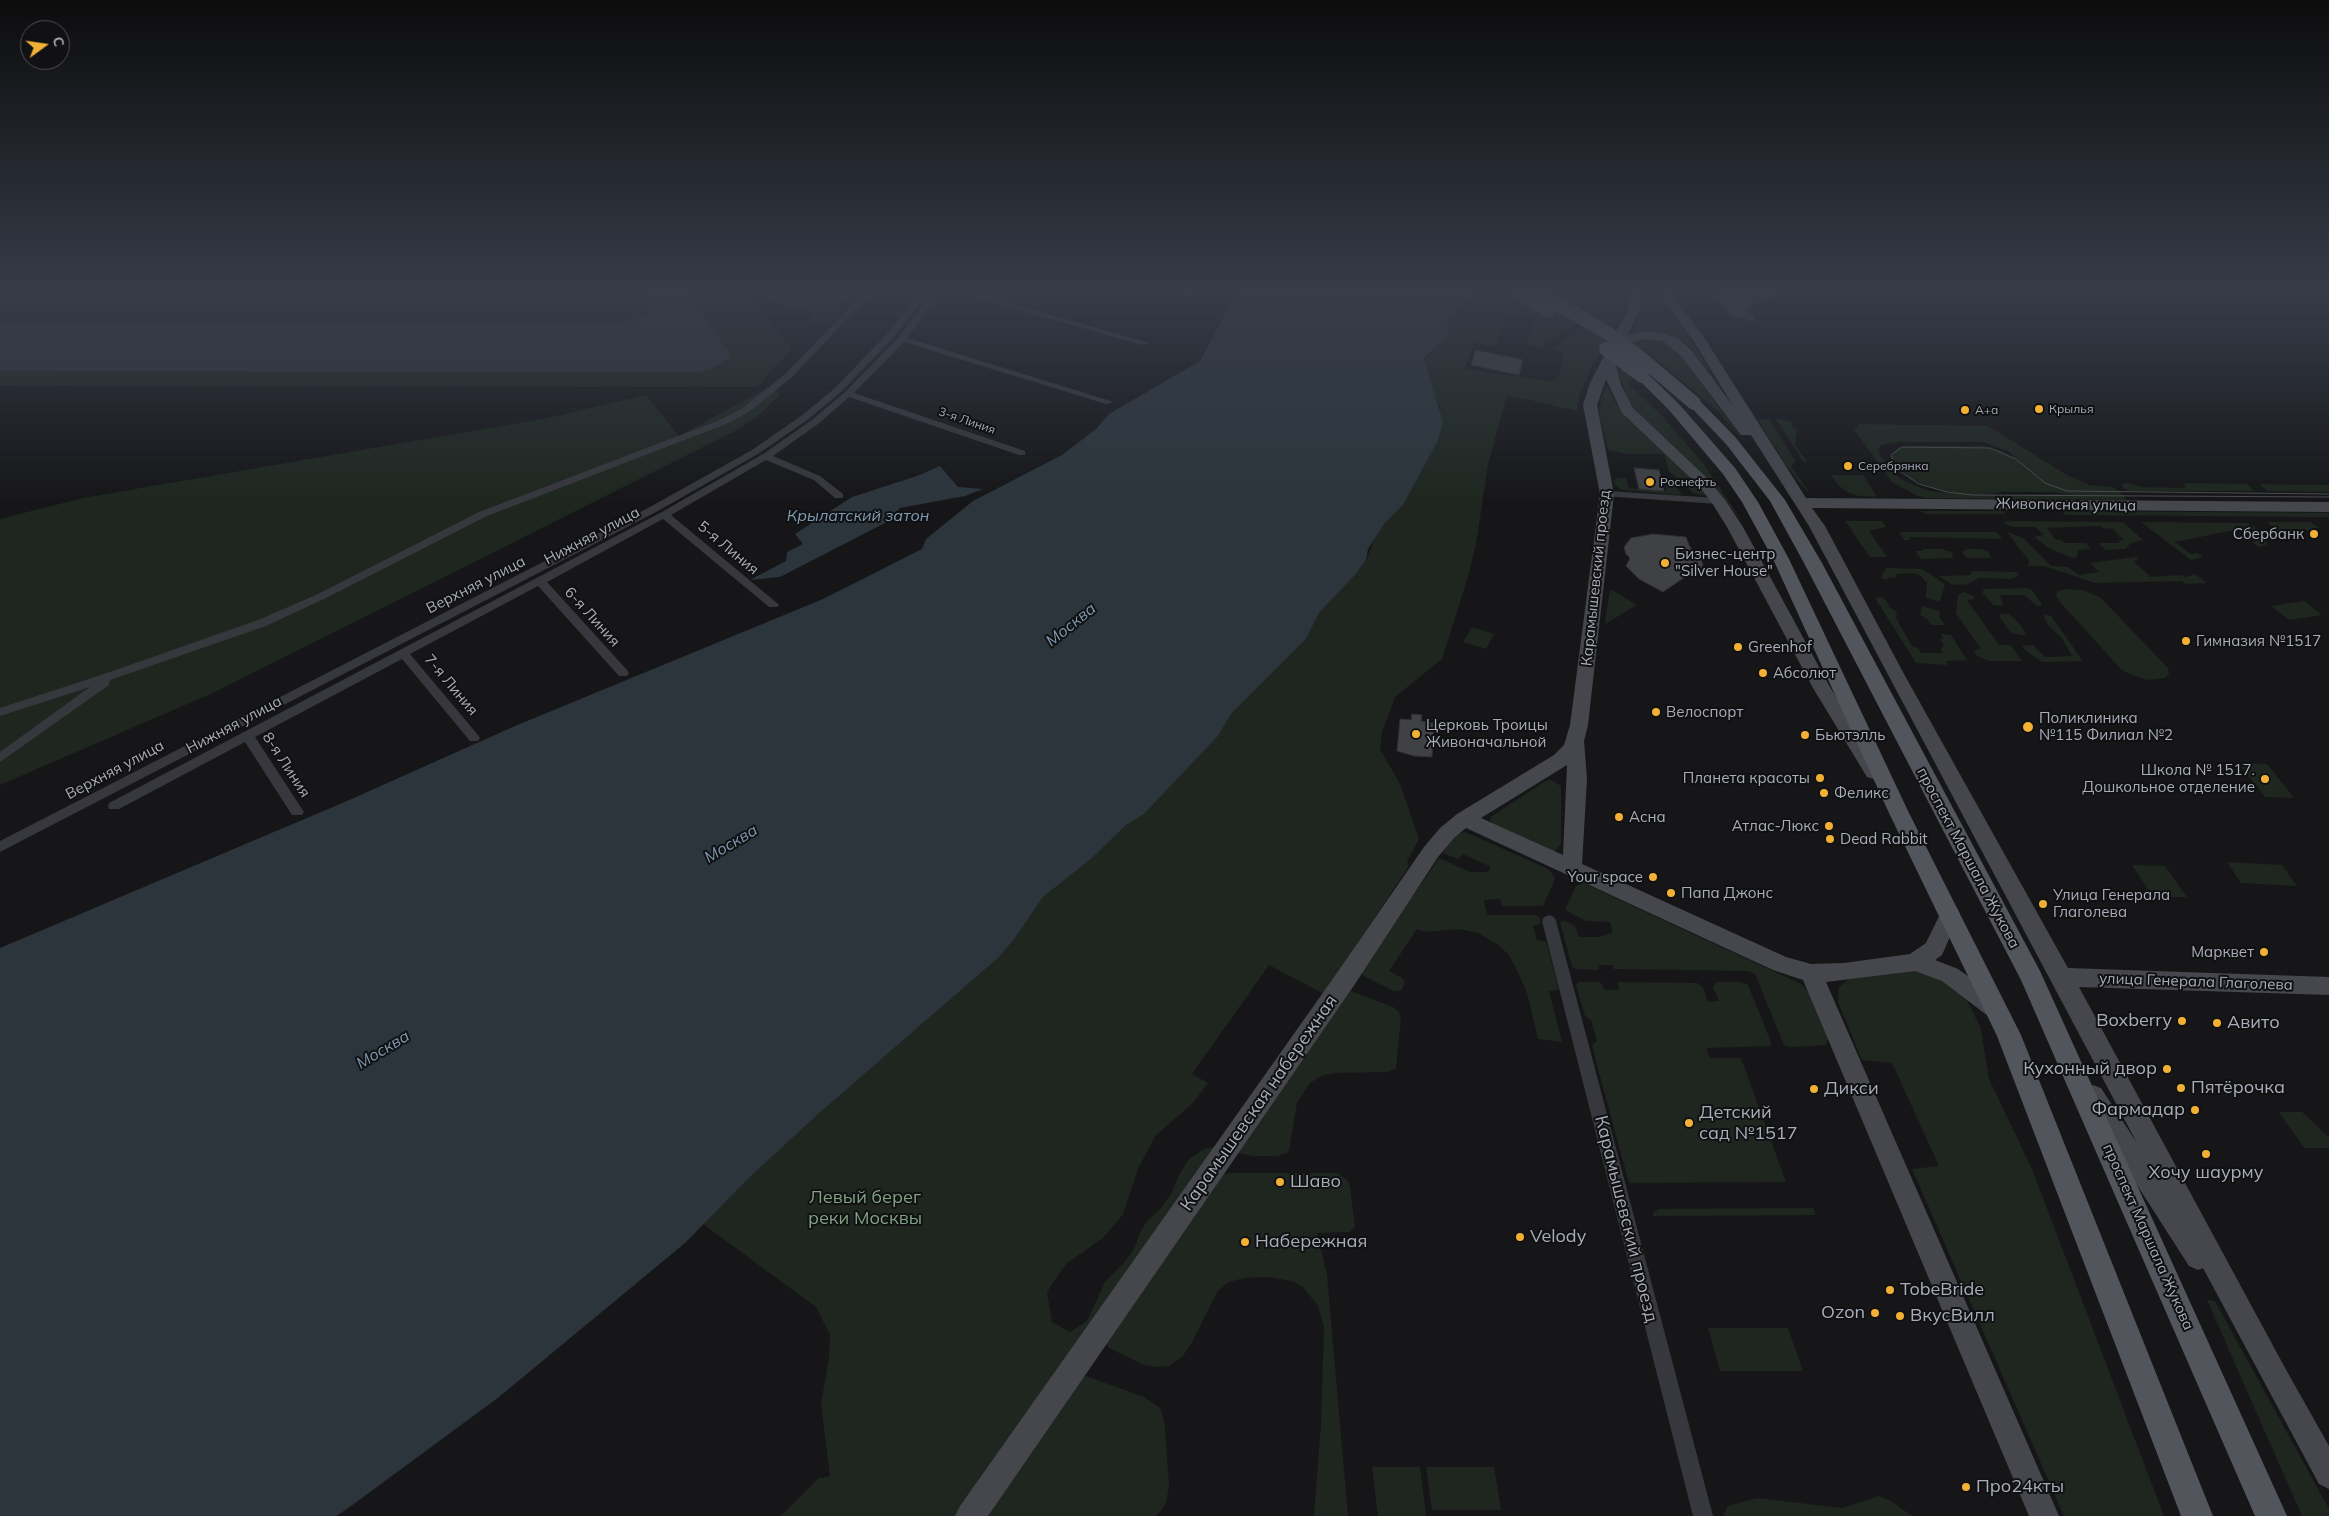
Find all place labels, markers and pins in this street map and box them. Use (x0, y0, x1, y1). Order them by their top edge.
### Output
place label: Крылья (2049, 402, 2093, 416)
place label: А+а (1975, 403, 1998, 417)
marker: Крылья (2033, 403, 2045, 415)
marker: А+а (1959, 404, 1971, 416)
place label: Серебрянка (1858, 459, 1929, 473)
marker: Серебрянка (1842, 460, 1854, 472)
place label: Роснефть (1660, 475, 1716, 489)
marker: Роснефть (1644, 476, 1656, 488)
place label: Сбербанк (2233, 525, 2304, 543)
marker: Сбербанк (2308, 528, 2320, 540)
place label: Бизнес-центр "Silver House" (1675, 545, 1775, 580)
marker: Бизнес-центр "Silver House" (1659, 557, 1671, 569)
place label: Гимназия №1517 (2196, 632, 2321, 650)
marker: Гимназия №1517 (2180, 635, 2192, 647)
place label: Greenhof (1748, 638, 1812, 656)
marker: Greenhof (1732, 641, 1744, 653)
place label: Абсолют (1773, 664, 1836, 682)
marker: Абсолют (1757, 667, 1769, 679)
place label: Велоспорт (1666, 703, 1743, 721)
marker: Велоспорт (1650, 706, 1662, 718)
place label: Поликлиника №115 Филиал №2 (2039, 709, 2173, 744)
place label: Церковь Троицы Живоначальной (1426, 716, 1548, 751)
marker: Поликлиника №115 Филиал №2 (2021, 720, 2035, 734)
place label: Бьютэлль (1815, 726, 1886, 744)
marker: Церковь Троицы Живоначальной (1410, 728, 1422, 740)
marker: Бьютэлль (1799, 729, 1811, 741)
place label: Школа № 1517. Дошкольное отделение (2082, 761, 2255, 796)
place label: Планета красоты (1683, 769, 1810, 787)
marker: Планета красоты (1814, 772, 1826, 784)
marker: Школа № 1517. Дошкольное отделение (2259, 773, 2271, 785)
place label: Феликс (1834, 784, 1889, 802)
marker: Феликс (1818, 787, 1830, 799)
place label: Асна (1629, 808, 1666, 826)
marker: Асна (1613, 811, 1625, 823)
place label: Атлас-Люкс (1732, 817, 1819, 835)
marker: Атлас-Люкс (1823, 820, 1835, 832)
place label: Dead Rabbit (1840, 830, 1927, 848)
marker: Dead Rabbit (1824, 833, 1836, 845)
place label: Your space (1568, 868, 1643, 886)
marker: Your space (1647, 871, 1659, 883)
place label: Папа Джонс (1681, 884, 1773, 902)
place label: Улица Генерала Глаголева (2053, 886, 2170, 921)
marker: Папа Джонс (1665, 887, 1677, 899)
marker: Улица Генерала Глаголева (2037, 898, 2049, 910)
place label: Марквет (2191, 943, 2254, 961)
marker: Марквет (2258, 946, 2270, 958)
place label: Boxberry (2096, 1010, 2172, 1032)
place label: Авито (2227, 1012, 2280, 1034)
marker: Boxberry (2176, 1015, 2188, 1027)
marker: Авито (2211, 1017, 2223, 1029)
place label: Кухонный двор (2023, 1058, 2157, 1080)
marker: Кухонный двор (2161, 1063, 2173, 1075)
place label: Пятёрочка (2191, 1077, 2285, 1099)
place label: Дикси (1824, 1078, 1879, 1100)
marker: Пятёрочка (2175, 1082, 2187, 1094)
marker: Дикси (1808, 1083, 1820, 1095)
place label: Фармадар (2091, 1099, 2185, 1121)
place label: Детский сад №1517 (1699, 1102, 1797, 1144)
marker: Фармадар (2189, 1104, 2201, 1116)
marker: Детский сад №1517 (1683, 1117, 1695, 1129)
marker: Хочу шаурму (2200, 1148, 2212, 1160)
place label: Хочу шаурму (2149, 1162, 2263, 1184)
place label: Шаво (1290, 1171, 1341, 1193)
marker: Шаво (1274, 1176, 1286, 1188)
place label: Velody (1530, 1226, 1586, 1248)
place label: Набережная (1255, 1231, 1367, 1253)
marker: Velody (1514, 1231, 1526, 1243)
marker: Набережная (1239, 1236, 1251, 1248)
place label: TobeBride (1900, 1279, 1984, 1301)
marker: TobeBride (1884, 1284, 1896, 1296)
place label: Ozon (1821, 1302, 1865, 1324)
place label: ВкусВилл (1910, 1305, 1995, 1327)
marker: Ozon (1869, 1307, 1881, 1319)
marker: ВкусВилл (1894, 1310, 1906, 1322)
place label: Про24кты (1976, 1476, 2064, 1498)
marker: Про24кты (1960, 1481, 1972, 1493)

